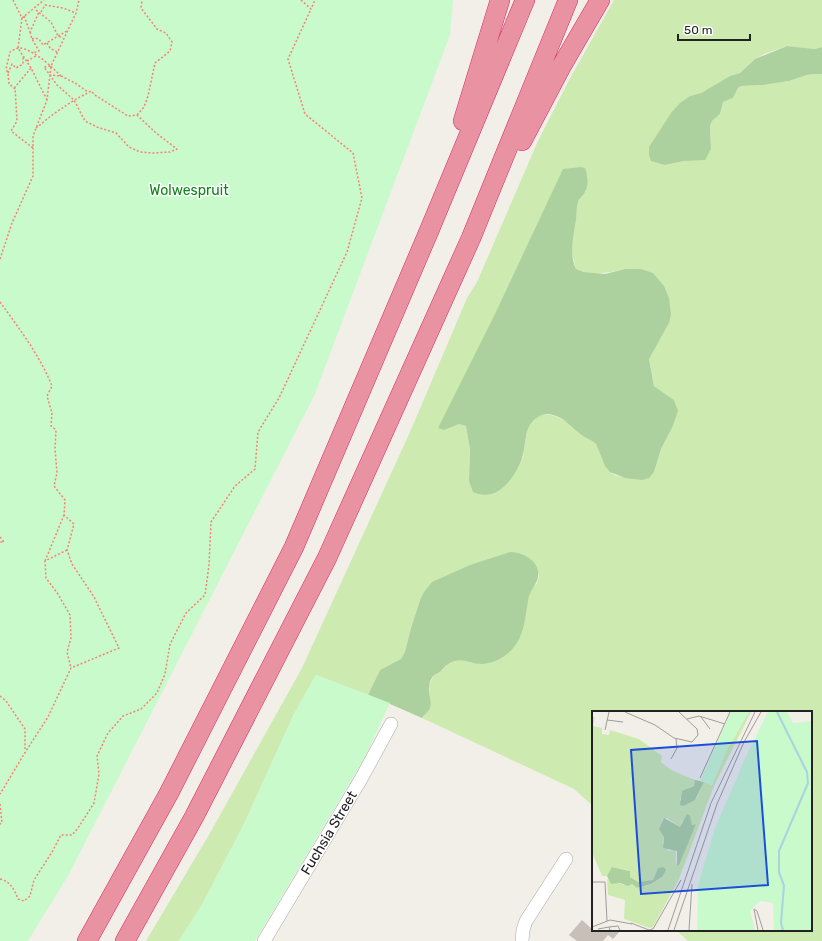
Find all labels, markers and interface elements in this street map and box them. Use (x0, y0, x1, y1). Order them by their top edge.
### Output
scale bar (678, 16, 750, 42)
text: 50 m (684, 23, 712, 37)
park label: Wolwespruit (149, 182, 229, 199)
inset map (592, 711, 812, 931)
street label: Fuchsia Street (297, 788, 361, 878)

